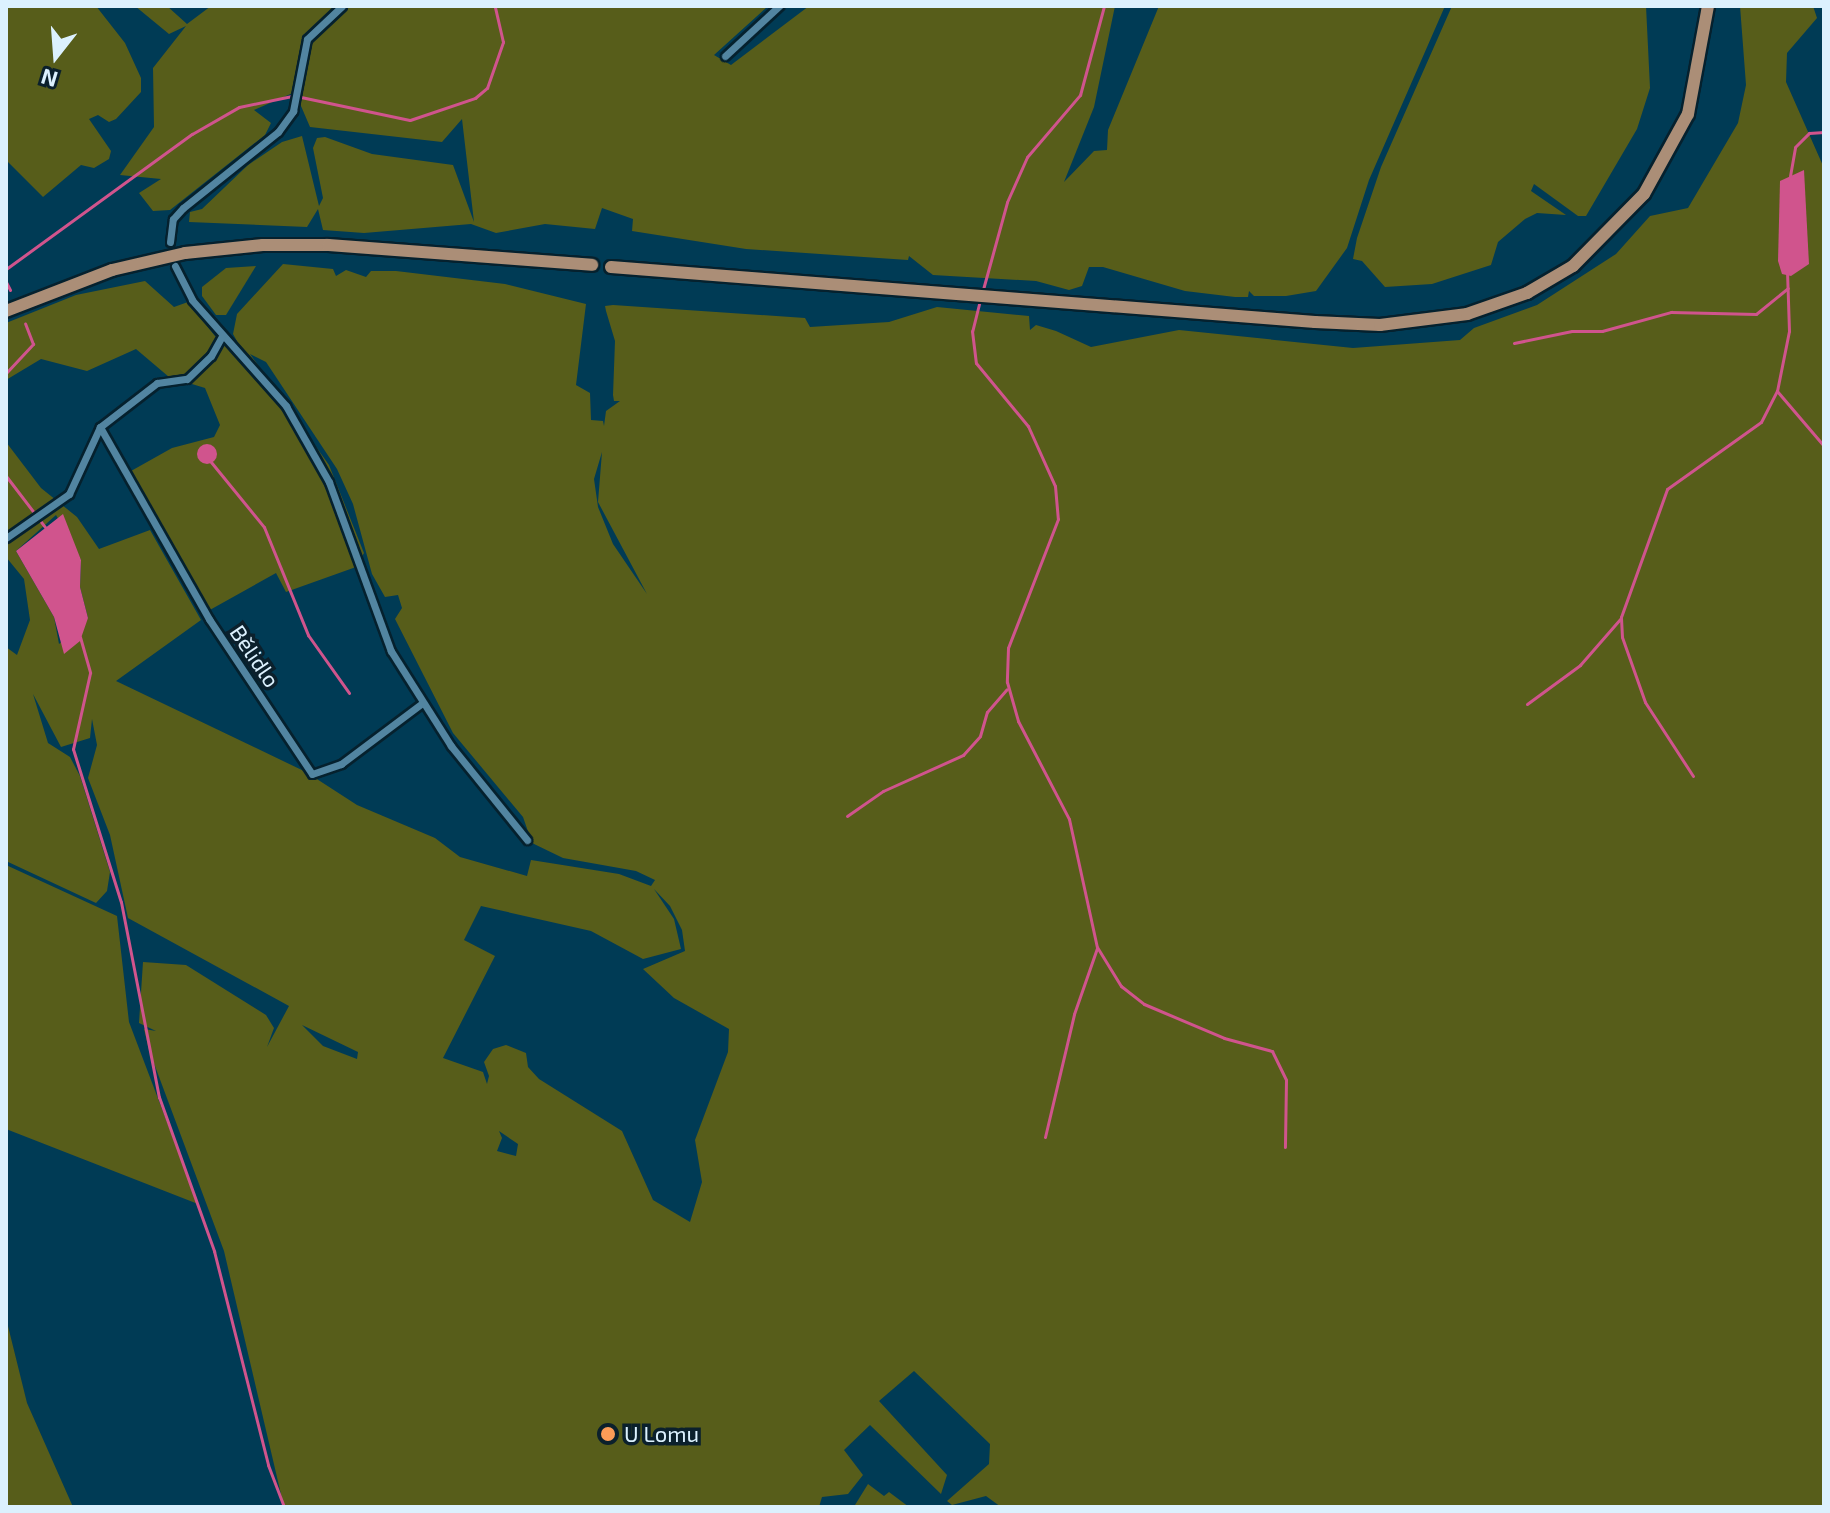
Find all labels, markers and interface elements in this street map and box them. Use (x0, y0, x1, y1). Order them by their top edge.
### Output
north arrow (16, 16, 96, 96)
text: N (38, 64, 60, 94)
street label: Bělidlo (225, 620, 285, 692)
place label: U Lomu (624, 1421, 699, 1447)
marker: U Lomu (599, 1425, 617, 1443)

